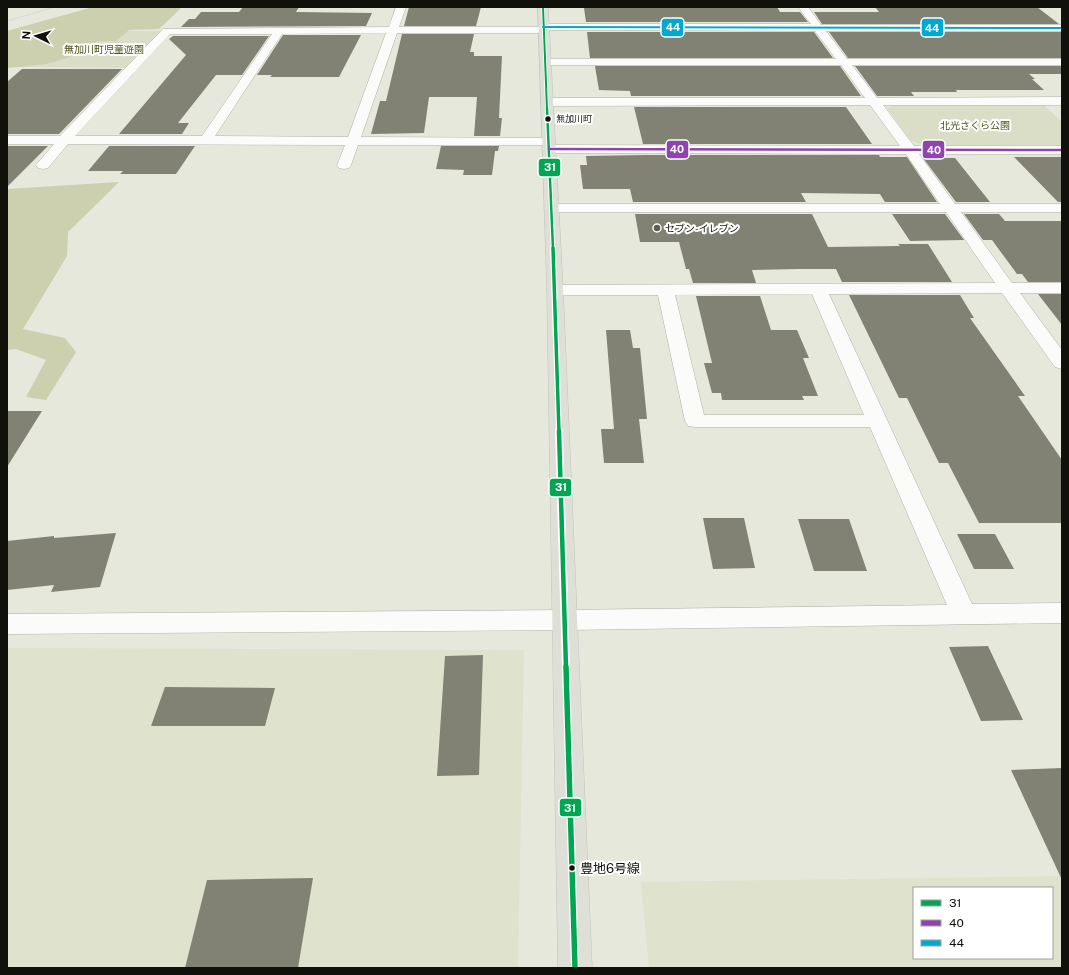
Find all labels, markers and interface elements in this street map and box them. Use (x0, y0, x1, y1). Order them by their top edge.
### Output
north arrow (16, 16, 56, 56)
line badge: 44 (661, 18, 684, 37)
line badge: 44 (921, 18, 944, 37)
text: 44 (666, 21, 680, 33)
text: 44 (925, 22, 939, 34)
text: N (20, 30, 32, 40)
park label: 無加川町児童遊園 (64, 43, 144, 55)
place label: 無加川町 (556, 113, 592, 124)
marker: 無加川町 (543, 114, 553, 124)
park label: 北光さくら公園 (940, 119, 1010, 131)
line badge: 40 (666, 140, 689, 159)
line badge: 40 (922, 140, 945, 159)
text: 40 (670, 143, 684, 155)
text: 40 (927, 144, 941, 156)
line badge: 31 (538, 158, 561, 177)
text: 31 (544, 161, 556, 173)
place label: セブン-イレブン (665, 222, 739, 234)
marker: セブン-イレブン (652, 223, 662, 233)
line badge: 31 (549, 478, 572, 497)
text: 31 (555, 481, 567, 493)
line badge: 31 (559, 798, 582, 817)
text: 31 (564, 802, 576, 814)
place label: 豊地6号線 (580, 861, 640, 876)
marker: 豊地6号線 (567, 863, 577, 873)
legend (913, 887, 1053, 959)
text: 31 (949, 896, 961, 910)
text: 40 (949, 916, 964, 930)
text: 44 (949, 936, 965, 950)

